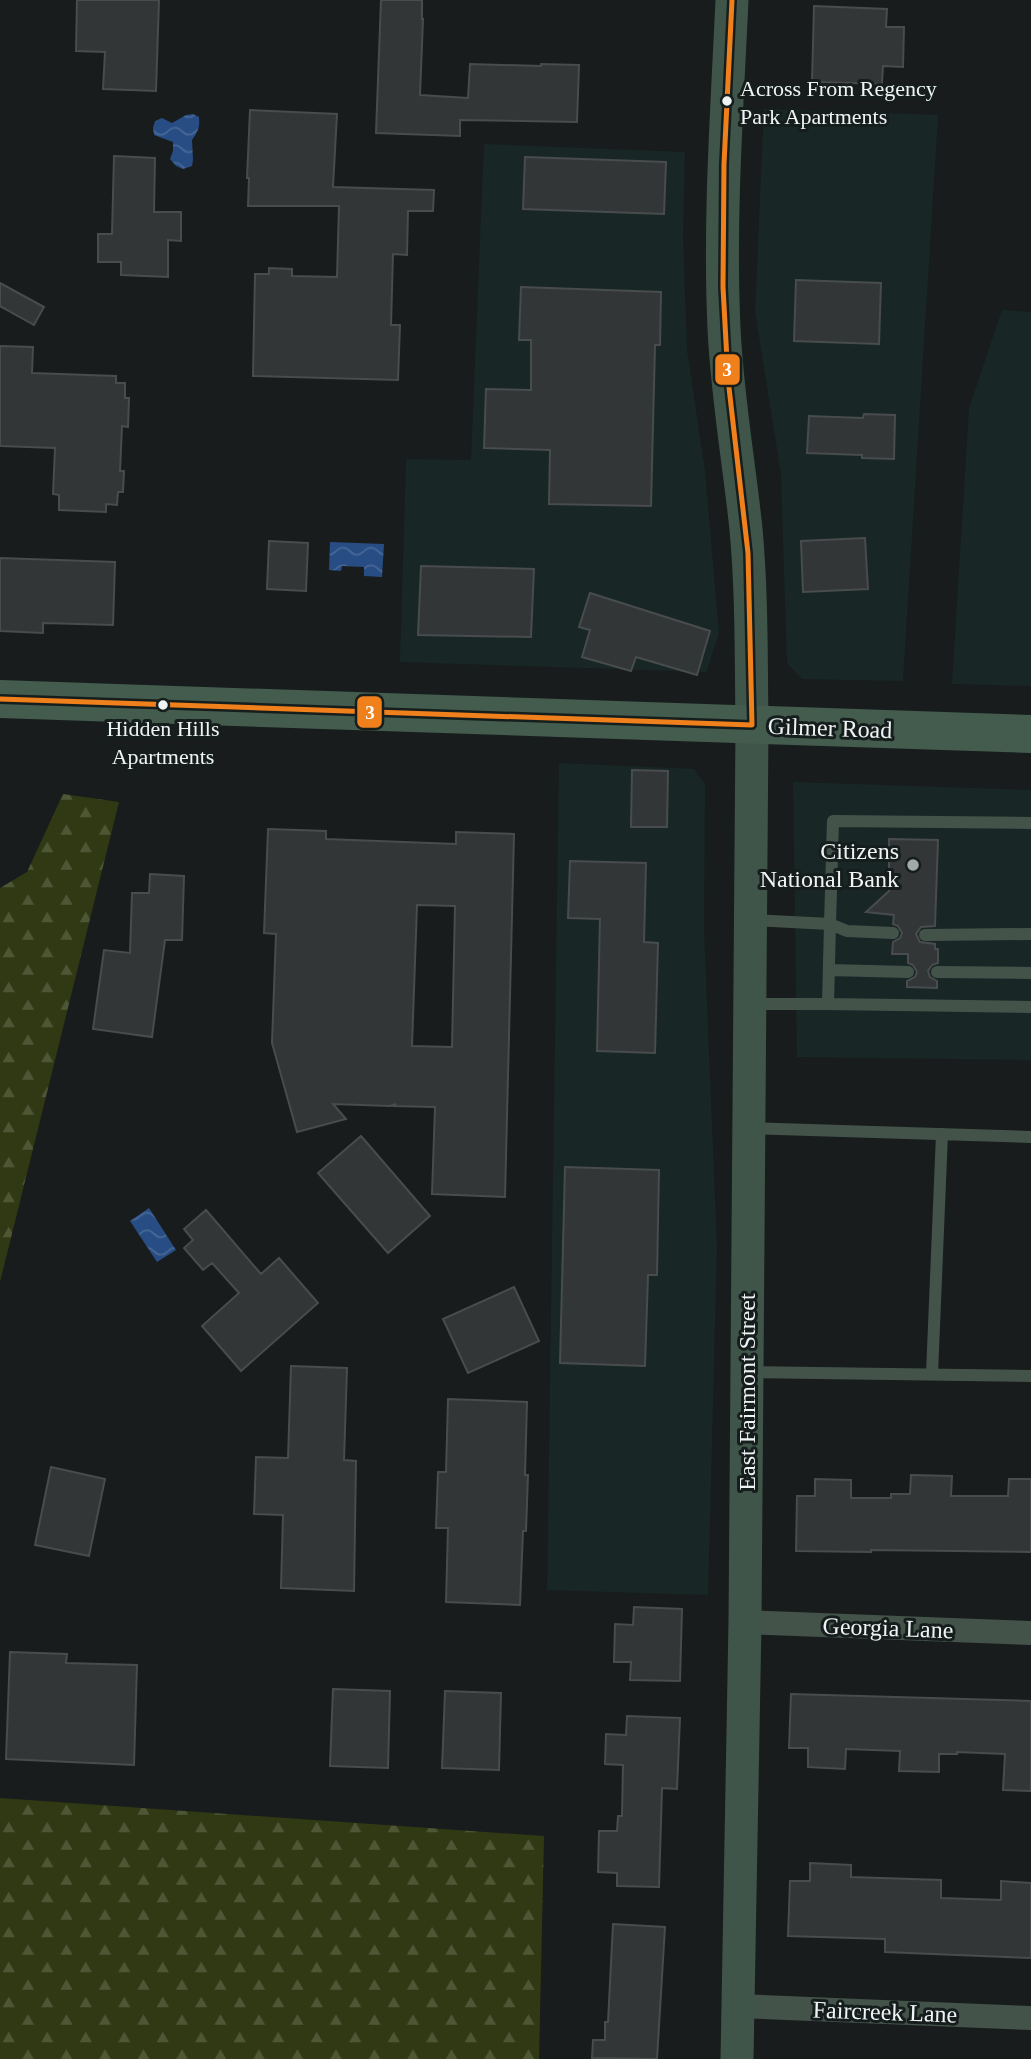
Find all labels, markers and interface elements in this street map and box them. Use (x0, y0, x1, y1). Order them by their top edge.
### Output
place label: Across From Regency Park Apartments (740, 76, 937, 129)
marker: Across From Regency Park Apartments (720, 94, 734, 108)
line badge: 3 (714, 353, 741, 386)
text: 3 (722, 359, 732, 380)
line badge: 3 (356, 695, 383, 729)
marker: Hidden Hills Apartments (156, 698, 170, 712)
text: 3 (365, 702, 375, 723)
street label: Gilmer Road (767, 713, 893, 743)
place label: Hidden Hills Apartments (106, 716, 220, 769)
place label: Citizens National Bank (760, 838, 899, 892)
marker: Citizens National Bank (905, 857, 921, 873)
street label: East Fairmont Street (734, 1293, 760, 1491)
street label: Georgia Lane (822, 1613, 954, 1643)
street label: Faircreek Lane (812, 1996, 958, 2028)

